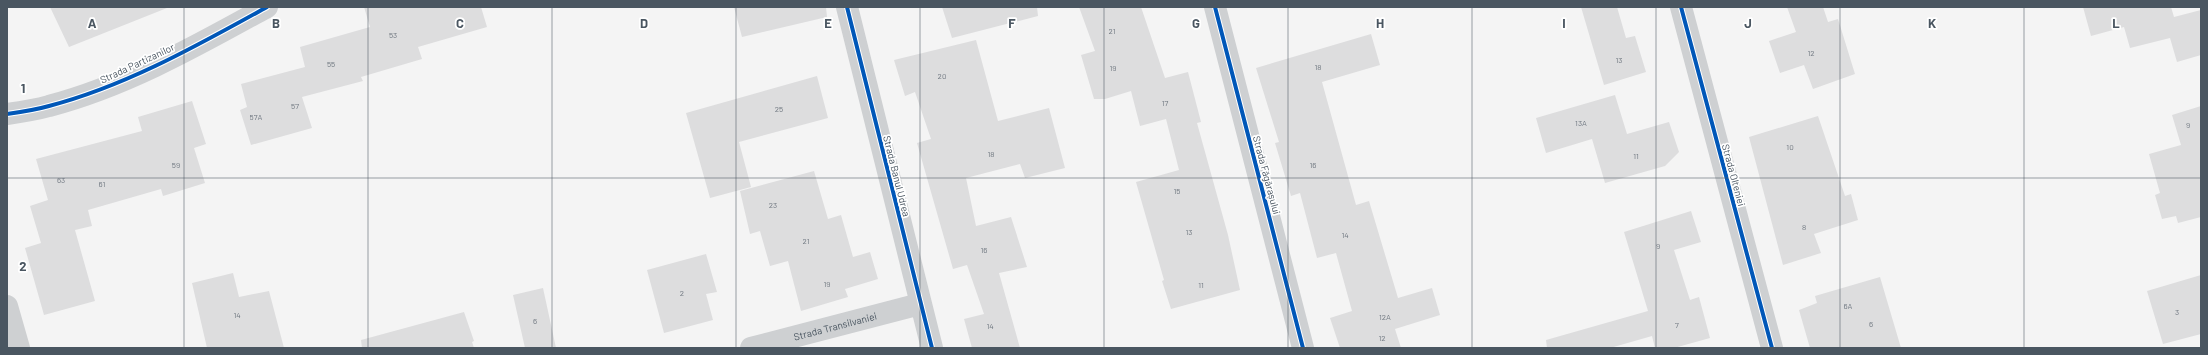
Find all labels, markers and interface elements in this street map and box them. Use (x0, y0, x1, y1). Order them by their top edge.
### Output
text: A (88, 15, 97, 31)
text: B (272, 15, 280, 31)
text: C (456, 15, 464, 31)
text: D (640, 15, 648, 31)
text: E (824, 15, 832, 31)
text: F (1008, 15, 1016, 31)
text: G (1192, 15, 1200, 31)
text: H (1376, 15, 1384, 31)
text: I (1562, 15, 1566, 31)
text: J (1744, 15, 1752, 31)
text: K (1928, 15, 1936, 31)
text: L (2112, 15, 2120, 31)
house number: 21 (1109, 26, 1116, 36)
house number: 53 (389, 30, 397, 40)
street label: Strada Partizanilor (98, 40, 176, 85)
house number: 12 (1807, 48, 1815, 58)
house number: 13 (1616, 55, 1622, 65)
house number: 55 (327, 59, 335, 69)
house number: 18 (1315, 62, 1321, 72)
house number: 19 (1110, 63, 1116, 73)
house number: 20 (938, 71, 946, 81)
text: 1 (21, 80, 25, 96)
house number: 17 (1162, 98, 1169, 108)
house number: 57 (291, 101, 299, 111)
house number: 25 (775, 104, 783, 114)
house number: 57A (250, 112, 263, 122)
house number: 13A (1575, 118, 1587, 128)
house number: 9 (2186, 120, 2190, 130)
street label: Strada Banul Udrea (881, 134, 913, 218)
street label: Strada Făgărașului (1251, 134, 1283, 216)
house number: 10 (1786, 142, 1794, 152)
street label: Strada Olteniei (1720, 143, 1748, 207)
house number: 18 (988, 149, 994, 159)
house number: 11 (1633, 151, 1639, 161)
house number: 59 (172, 160, 180, 170)
house number: 16 (1310, 160, 1316, 170)
house number: 63 (57, 175, 65, 185)
house number: 61 (99, 179, 106, 189)
house number: 15 (1174, 186, 1180, 196)
house number: 23 (769, 200, 777, 210)
house number: 8 (1802, 222, 1806, 232)
house number: 13 (1186, 227, 1192, 237)
house number: 14 (1341, 230, 1349, 240)
house number: 21 (803, 236, 810, 246)
house number: 9 (1656, 241, 1660, 251)
house number: 16 (981, 245, 987, 255)
text: 2 (19, 258, 27, 274)
house number: 19 (824, 279, 830, 289)
house number: 11 (1198, 280, 1204, 290)
house number: 2 (680, 288, 684, 298)
house number: 6A (1844, 301, 1853, 311)
house number: 3 (2175, 307, 2179, 317)
house number: 14 (233, 310, 241, 320)
street label: Strada Transilvaniei (792, 310, 878, 343)
house number: 12A (1379, 312, 1391, 322)
house number: 6 (533, 316, 537, 326)
house number: 6 (1869, 319, 1873, 329)
house number: 7 (1675, 320, 1679, 330)
house number: 14 (986, 321, 994, 331)
house number: 12 (1378, 333, 1386, 343)

